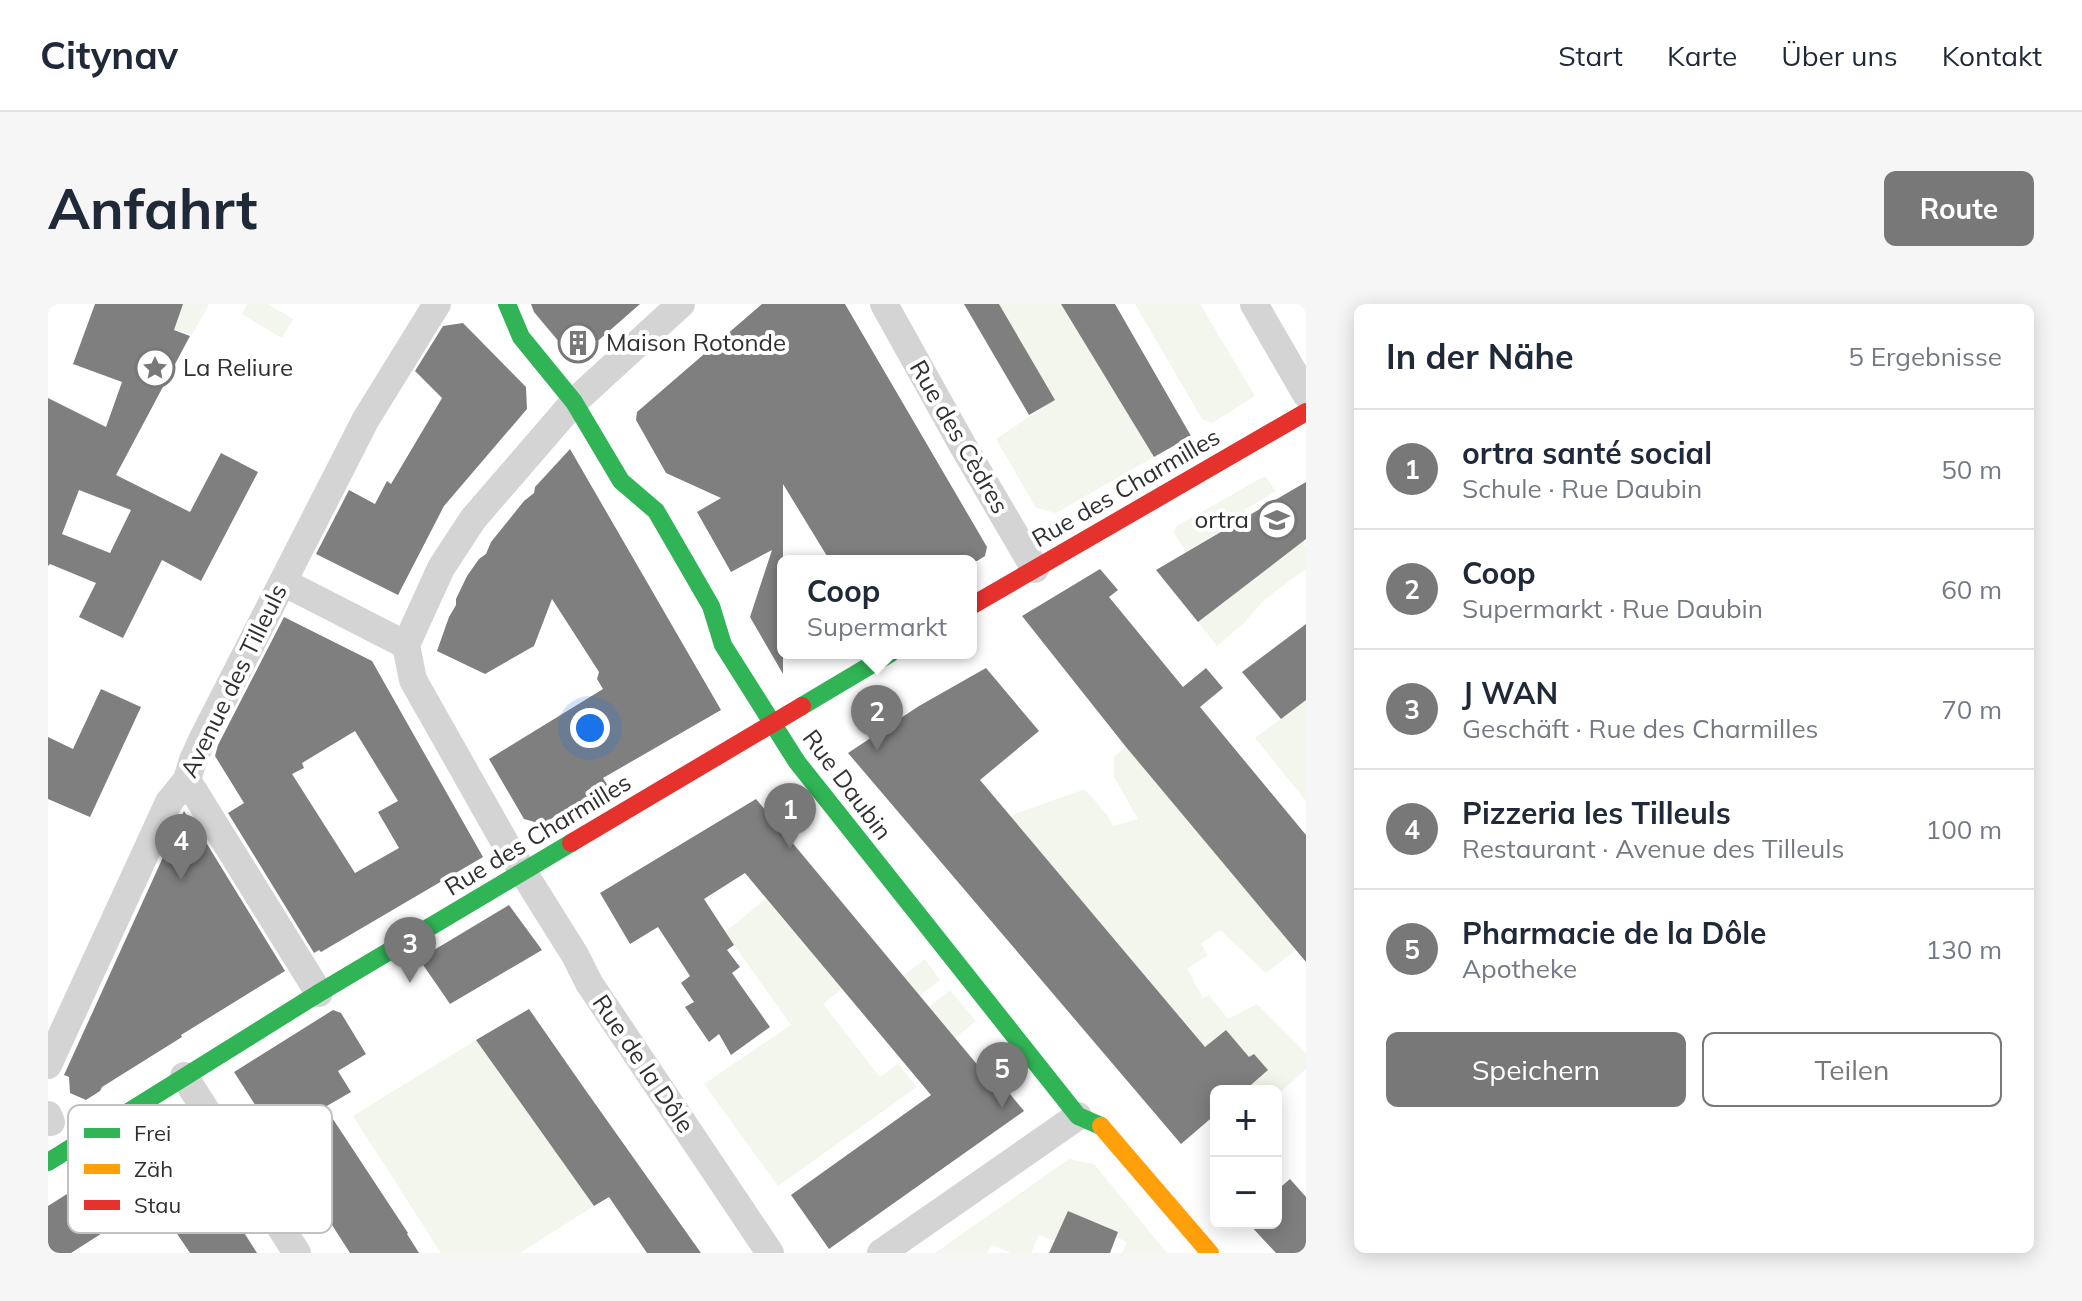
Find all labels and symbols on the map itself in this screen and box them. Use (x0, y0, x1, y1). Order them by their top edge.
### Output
building icon: Maison Rotonde (557, 322, 599, 364)
place label: Maison Rotonde (606, 327, 786, 357)
place icon: La Reliure (134, 347, 176, 389)
place label: La Reliure (183, 352, 293, 382)
street label: Rue des Cèdres (904, 355, 1016, 518)
street label: Rue des Charmilles (1026, 421, 1225, 553)
school or university icon: ortra (1256, 499, 1298, 541)
place label: ortra (1195, 504, 1249, 534)
street label: Avenue des Tilleuls (173, 579, 293, 782)
pin: 2 (851, 685, 903, 751)
your location (570, 708, 610, 748)
street label: Rue Daubin (797, 723, 899, 845)
street label: Rue des Charmilles (439, 767, 636, 902)
pin: 1 (764, 783, 816, 849)
pin: 4 (155, 814, 207, 880)
pin: 3 (384, 917, 436, 983)
street label: Rue de la Dôle (587, 989, 701, 1138)
pin: 5 (976, 1042, 1028, 1108)
legend (68, 1105, 332, 1233)
text: Frei (134, 1119, 171, 1147)
text: Zäh (134, 1155, 173, 1183)
text: Stau (134, 1191, 181, 1219)

